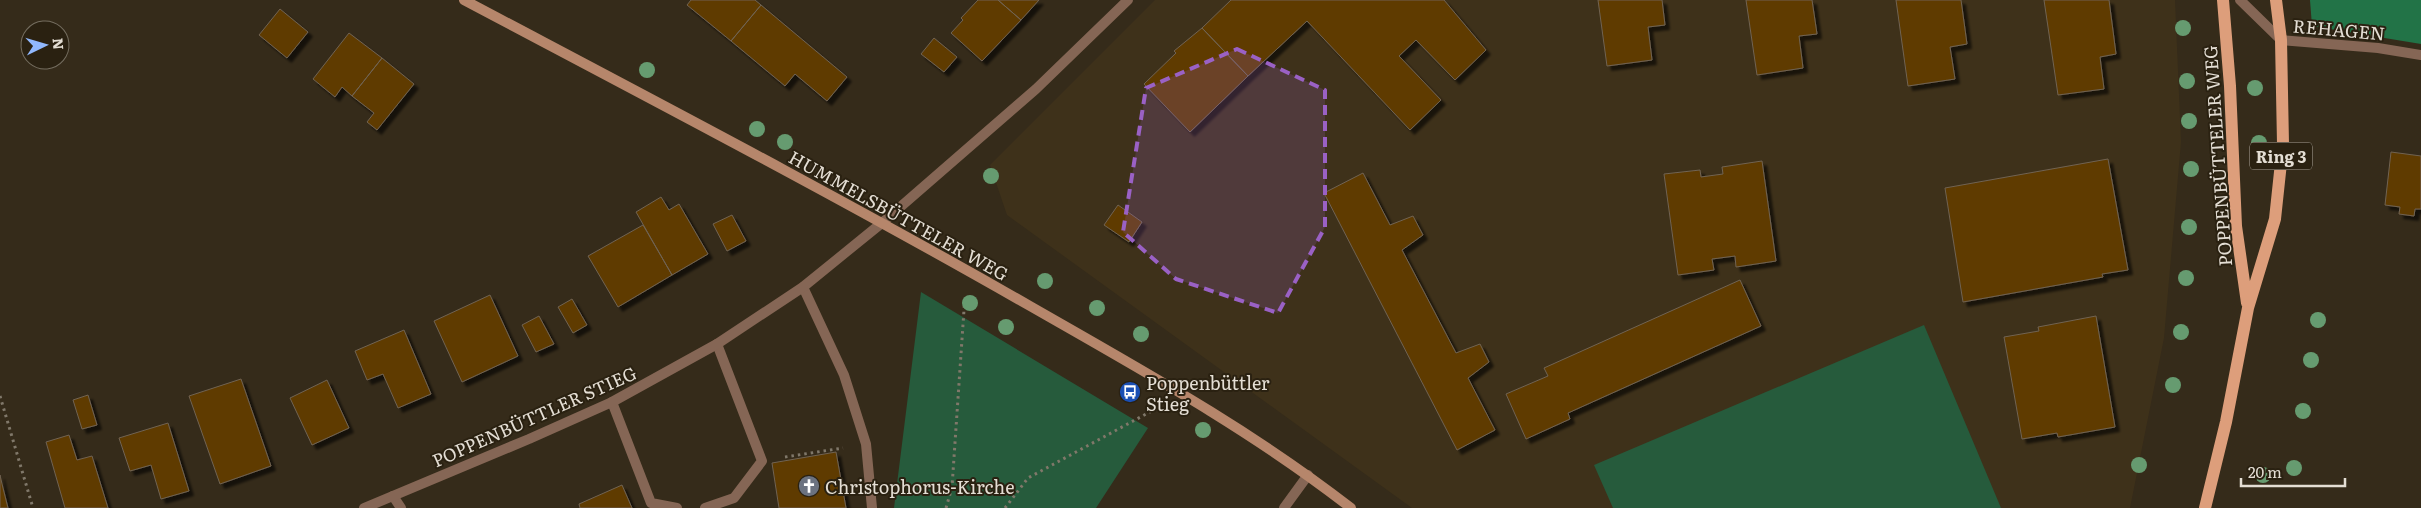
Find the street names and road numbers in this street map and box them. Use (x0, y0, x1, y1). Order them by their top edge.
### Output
street label: REHAGEN (2292, 12, 2386, 46)
street label: POPPENBÜTTELER WEG (2196, 45, 2238, 267)
road number: Ring 3 (2250, 142, 2312, 170)
street label: HUMMELSBÜTTELER WEG (784, 143, 1014, 287)
street label: POPPENBÜTTLER STIEG (427, 359, 641, 473)

